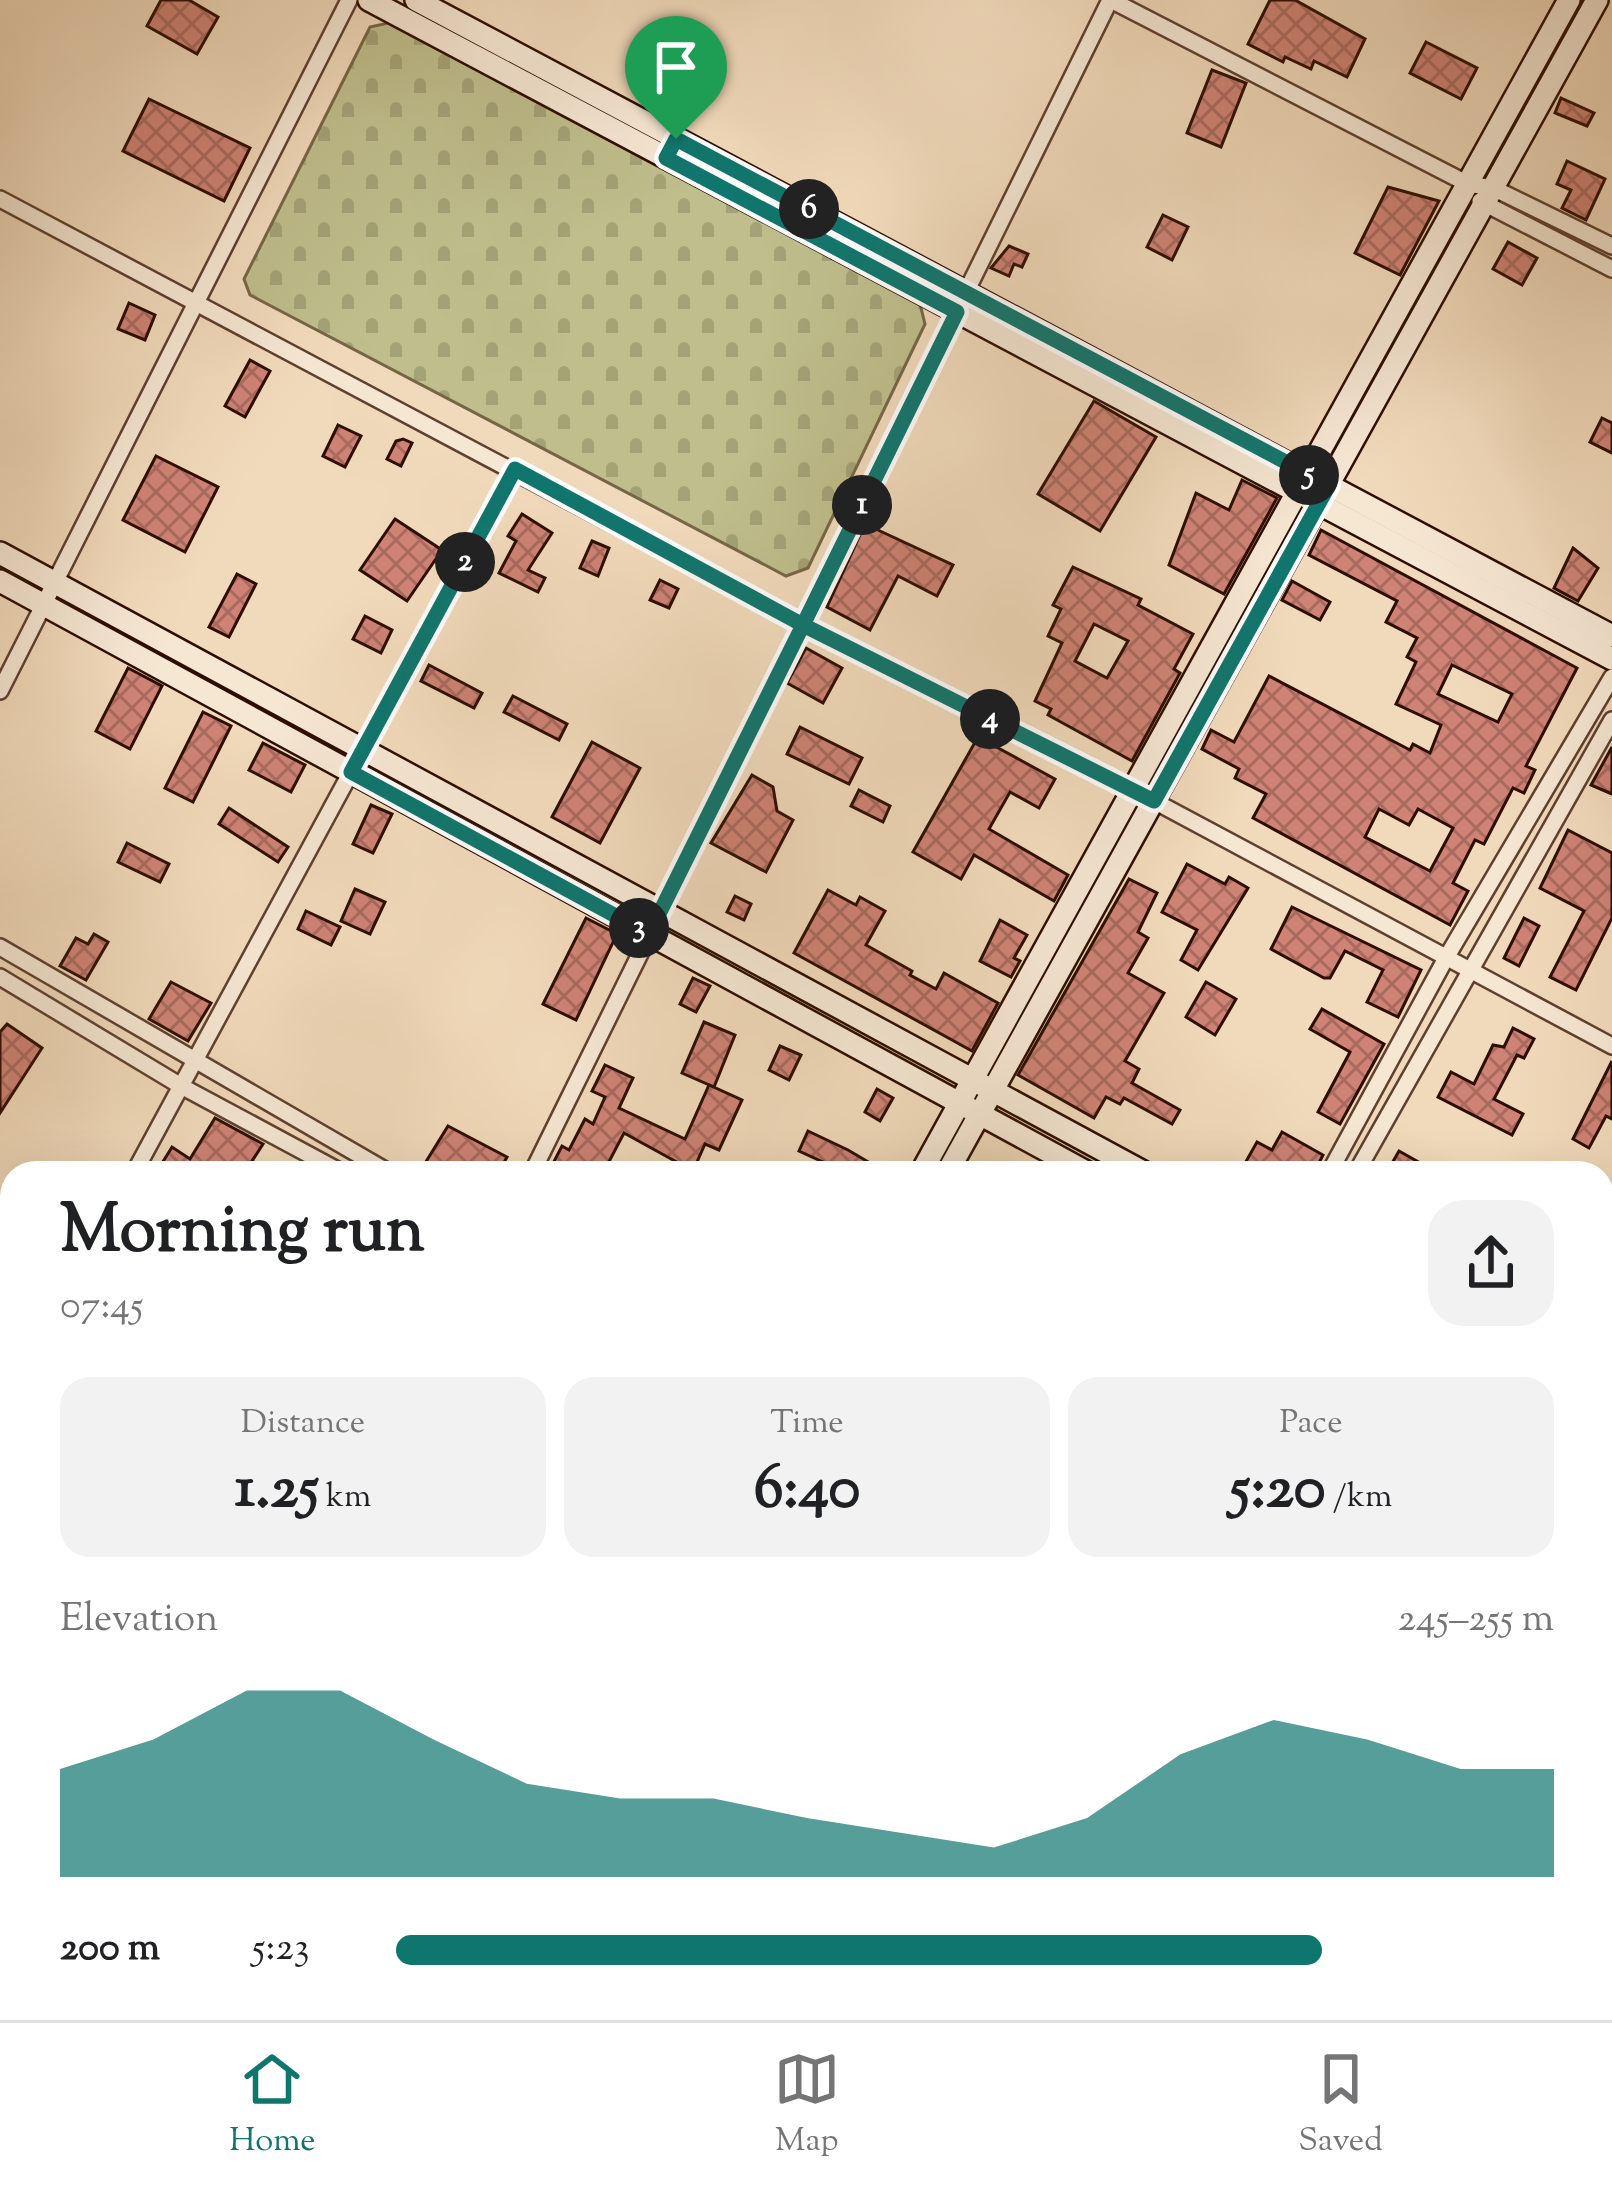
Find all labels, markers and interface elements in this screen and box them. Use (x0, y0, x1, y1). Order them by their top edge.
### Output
pin (625, 16, 727, 139)
icon: arrive (643, 34, 709, 100)
pin: 6 (779, 179, 839, 239)
text: 6 (801, 185, 817, 233)
pin: 5 (1279, 445, 1339, 505)
text: 5 (1303, 451, 1315, 499)
pin: 1 (832, 475, 892, 535)
text: 1 (856, 481, 868, 529)
pin: 2 (435, 532, 495, 592)
text: 2 (457, 538, 473, 586)
pin: 4 (960, 689, 1020, 749)
text: 4 (982, 695, 998, 743)
pin: 3 (609, 898, 669, 958)
text: 3 (632, 904, 646, 952)
text: Morning run (60, 1187, 425, 1282)
button: share (1428, 1200, 1554, 1326)
text: 07:45 (60, 1280, 143, 1336)
text: Distance (241, 1400, 365, 1448)
text: Time (770, 1400, 844, 1448)
text: Pace (1279, 1400, 1343, 1448)
text: 1.25 (235, 1448, 319, 1535)
text: 6:40 (754, 1448, 860, 1535)
text: 5:20 (1230, 1448, 1326, 1535)
text: km (319, 1474, 371, 1522)
text: /km (1326, 1474, 1392, 1522)
text: Elevation (60, 1593, 218, 1649)
text: 245–255 m (1398, 1593, 1554, 1649)
text: 200 m (60, 1922, 160, 1978)
text: 5:23 (252, 1922, 310, 1978)
tab: Home (229, 2046, 316, 2166)
tab: Map (774, 2046, 840, 2166)
tab: Saved (1298, 2046, 1383, 2166)

